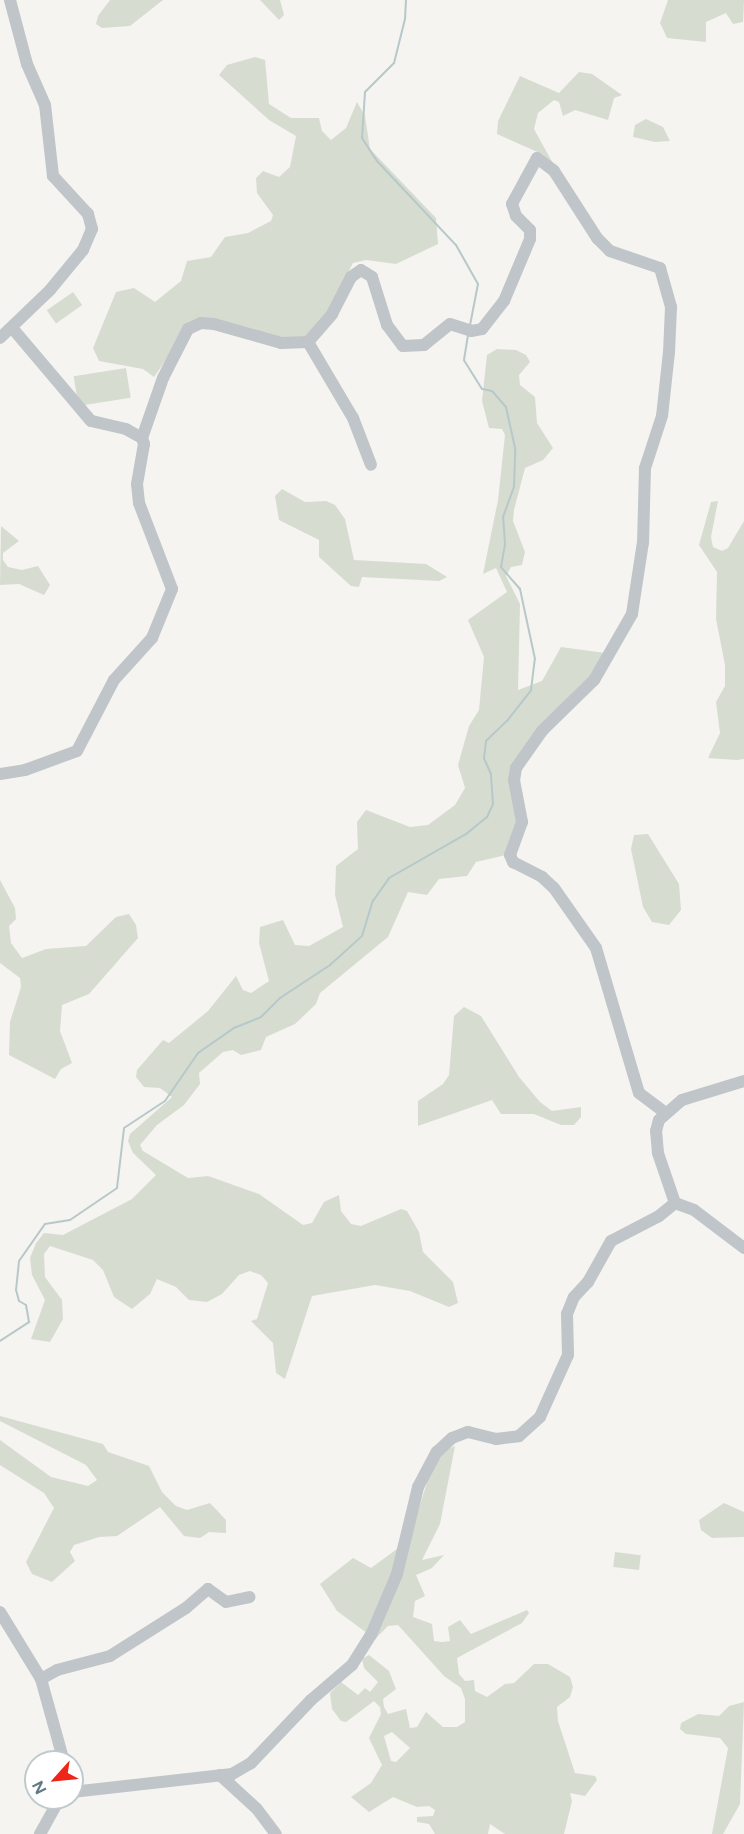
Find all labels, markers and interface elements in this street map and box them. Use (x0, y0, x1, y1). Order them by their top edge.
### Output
north arrow (24, 1750, 84, 1810)
text: N (28, 1778, 51, 1797)

